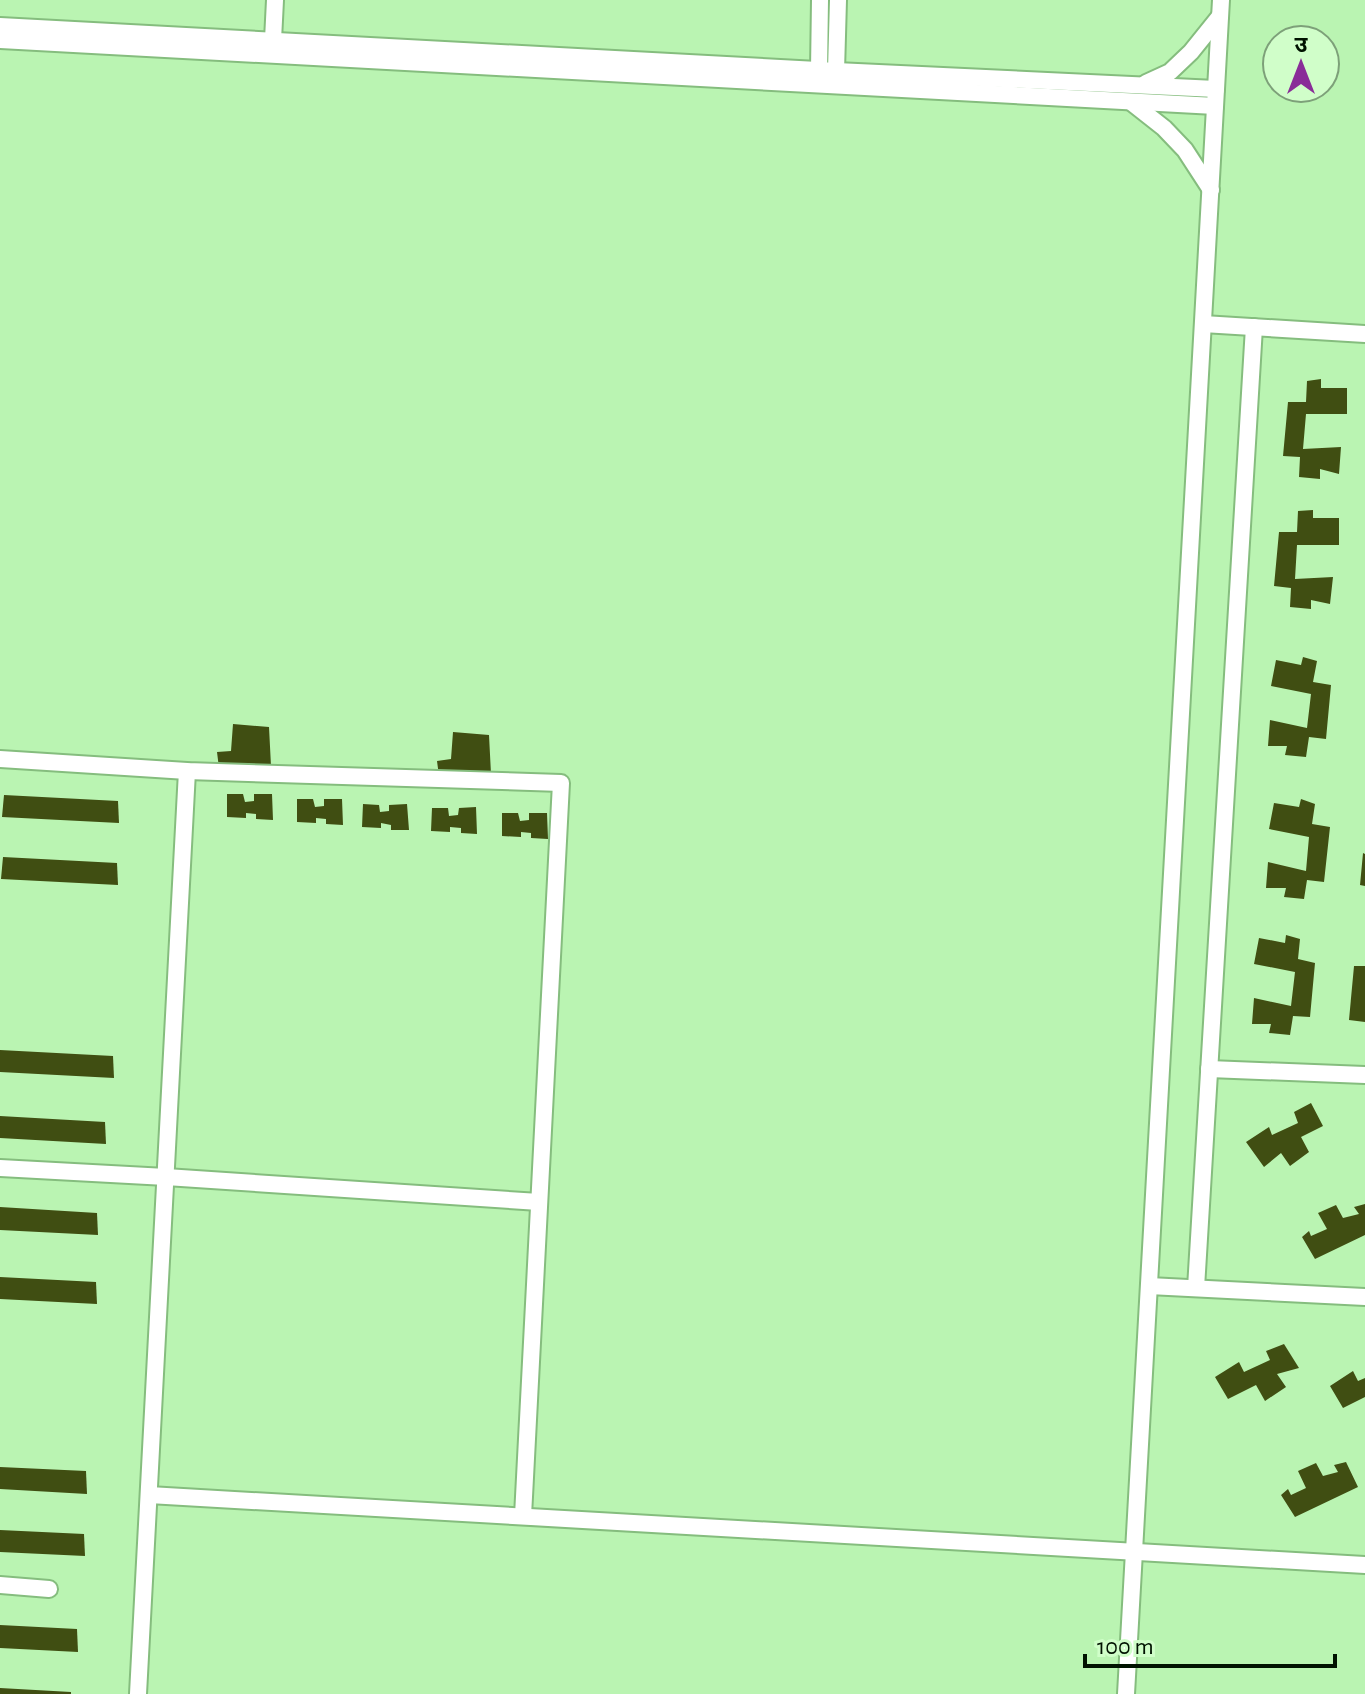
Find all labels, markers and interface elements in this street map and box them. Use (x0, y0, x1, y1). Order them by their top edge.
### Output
north arrow (1261, 24, 1341, 104)
text: उ (1295, 34, 1309, 56)
scale bar (1085, 1618, 1335, 1668)
text: 100 m (1097, 1635, 1154, 1659)

